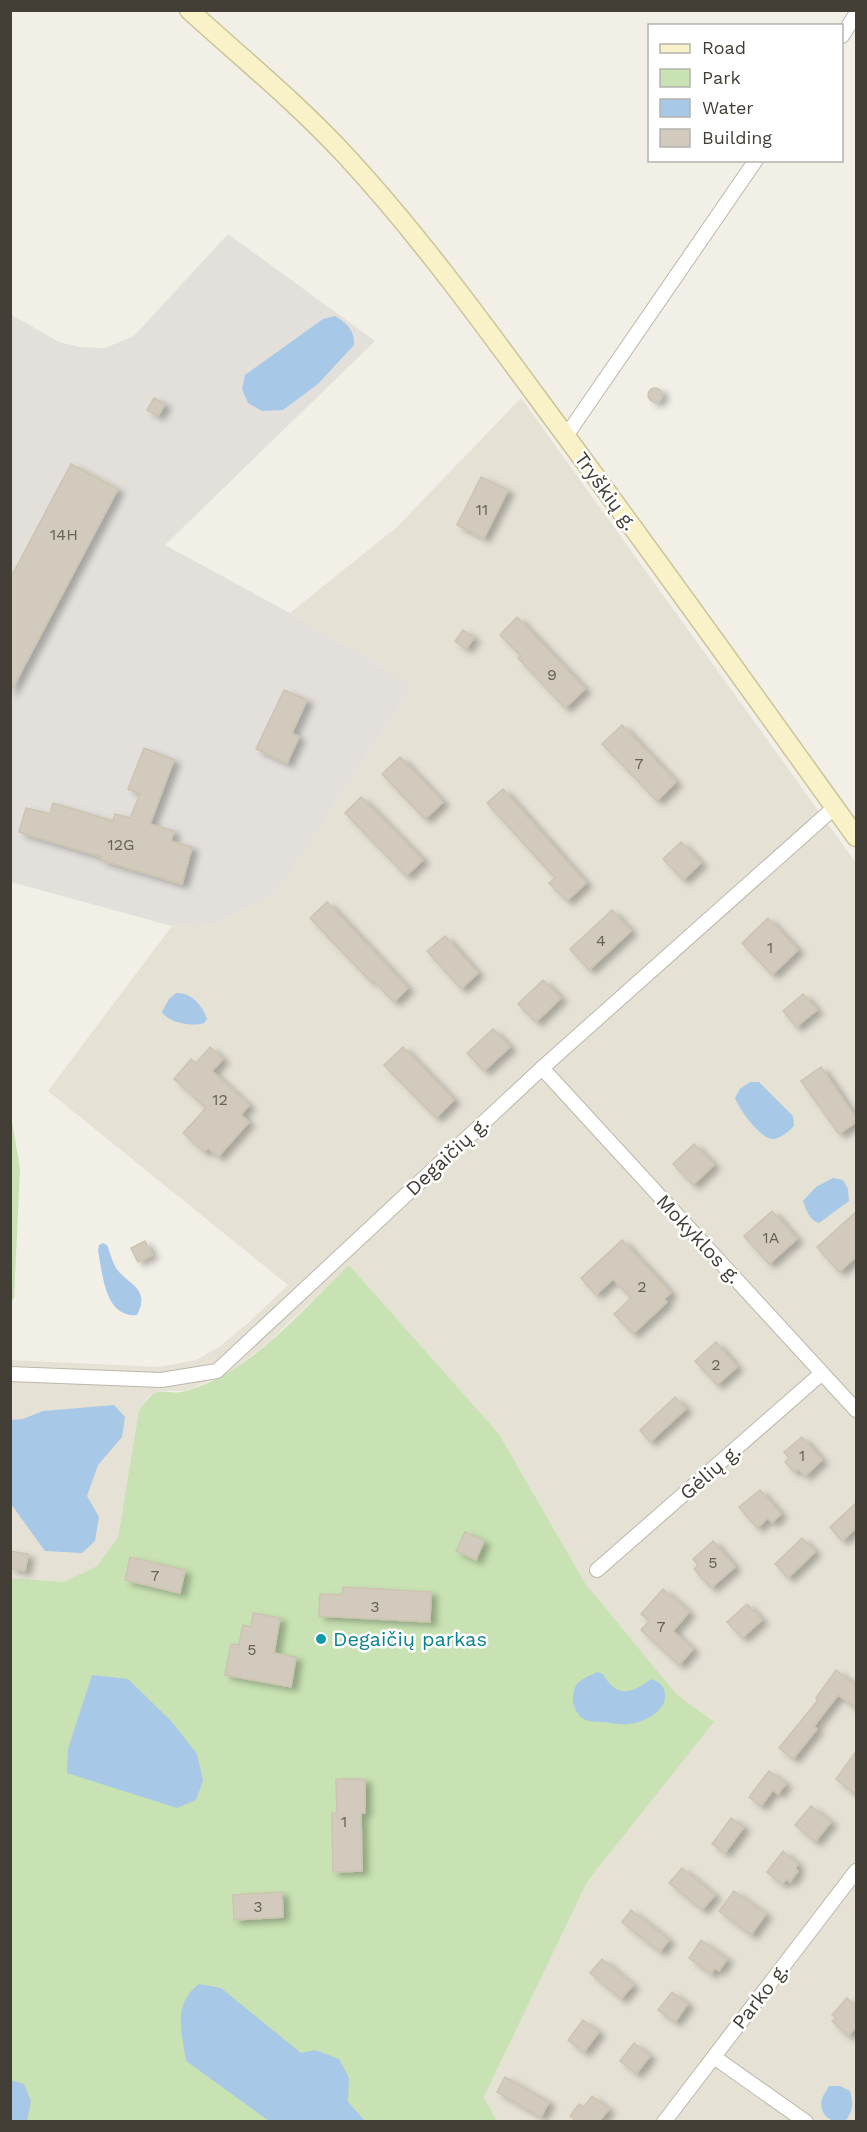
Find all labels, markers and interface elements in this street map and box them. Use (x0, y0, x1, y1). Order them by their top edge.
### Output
legend (648, 24, 843, 162)
text: Road (702, 37, 746, 58)
text: Park (702, 67, 741, 88)
text: Water (702, 97, 754, 118)
text: Building (702, 127, 772, 148)
street label: Tryškių g. (569, 447, 643, 535)
house number: 11 (476, 500, 488, 519)
house number: 14H (50, 525, 78, 544)
house number: 9 (547, 665, 557, 684)
house number: 7 (635, 754, 644, 773)
house number: 12G (107, 835, 135, 854)
house number: 4 (596, 931, 606, 950)
house number: 1 (767, 938, 773, 957)
house number: 12 (212, 1090, 228, 1109)
street label: Degaičių g. (400, 1111, 494, 1201)
street label: Mokyklos g. (652, 1189, 746, 1289)
house number: 1A (763, 1228, 780, 1247)
house number: 2 (637, 1277, 647, 1296)
house number: 2 (711, 1355, 721, 1374)
street label: Gėlių g. (675, 1439, 745, 1505)
house number: 1 (799, 1446, 805, 1465)
house number: 5 (708, 1553, 718, 1572)
house number: 7 (151, 1566, 160, 1585)
house number: 3 (370, 1597, 380, 1616)
house number: 7 (657, 1617, 666, 1636)
place label: Degaičių parkas (333, 1627, 487, 1651)
marker: Degaičių parkas (314, 1632, 328, 1646)
house number: 5 (247, 1640, 257, 1659)
house number: 1 (341, 1812, 347, 1831)
house number: 3 (253, 1897, 263, 1916)
street label: Parko g. (727, 1958, 793, 2034)

